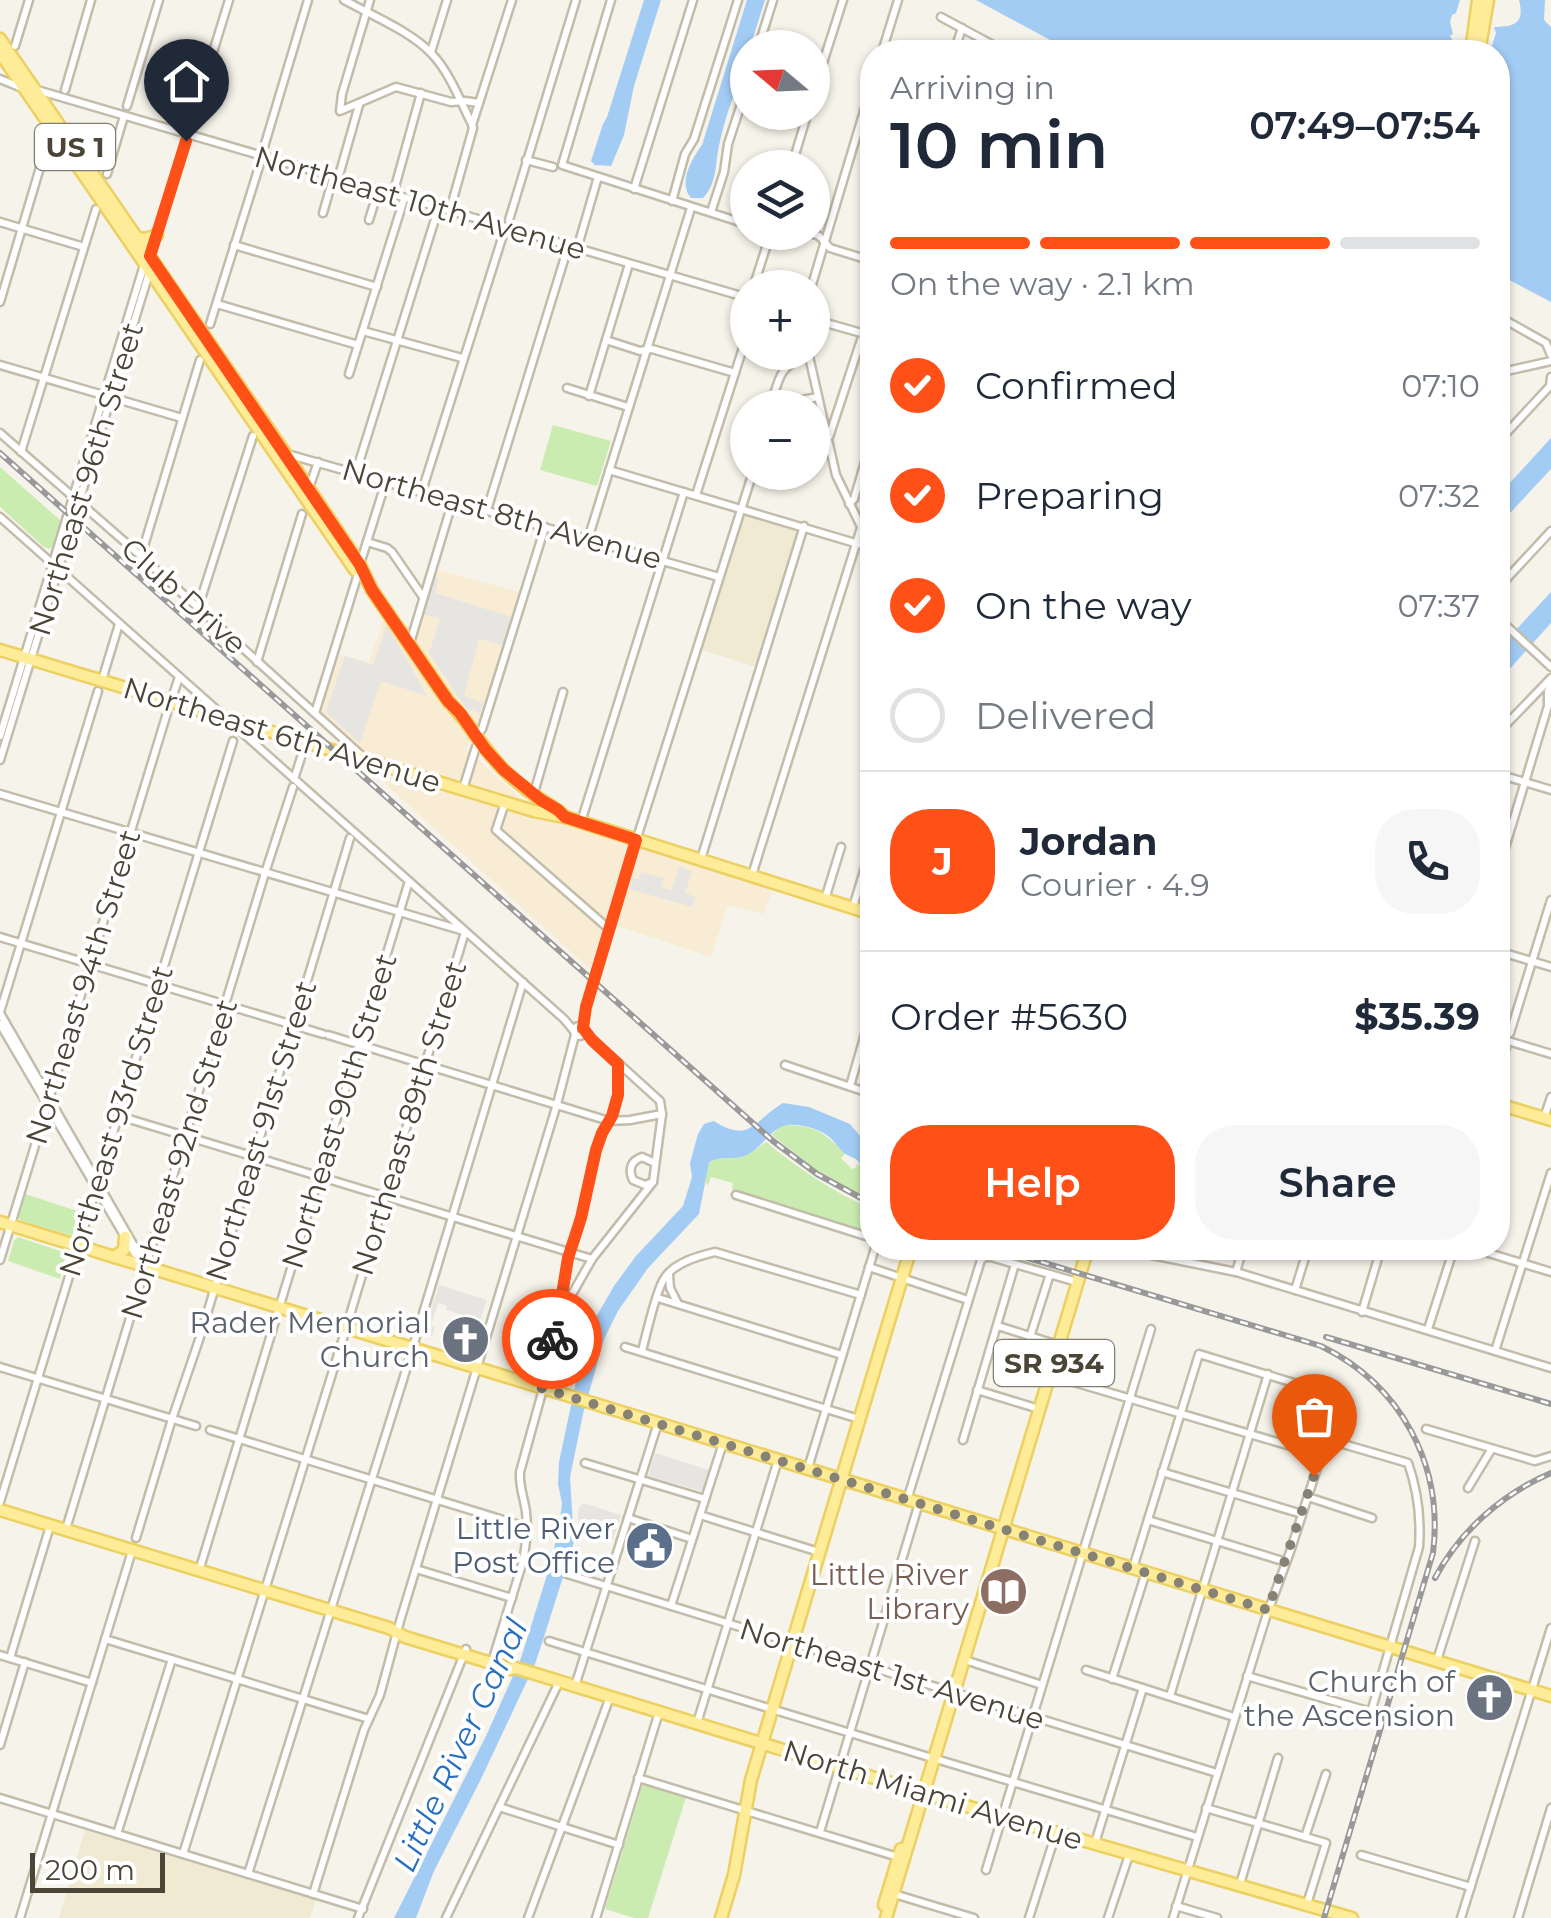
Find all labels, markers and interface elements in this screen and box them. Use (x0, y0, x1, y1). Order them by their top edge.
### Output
north arrow (730, 30, 830, 130)
map controls (730, 30, 830, 490)
pin (144, 39, 229, 142)
icon: home (159, 54, 214, 109)
text: Arriving in (890, 68, 1055, 107)
text: 07:49–07:54 (1249, 102, 1480, 149)
text: 10 min (890, 105, 1108, 184)
road number: US 1 (35, 124, 115, 170)
street label: Northeast 10th Avenue (250, 138, 590, 268)
button: layers (730, 150, 830, 250)
text: On the way · 2.1 km (890, 264, 1195, 303)
button: + (730, 270, 830, 370)
street label: Northeast 96th Street (21, 318, 151, 640)
icon: check (890, 358, 945, 413)
text: Confirmed (975, 362, 1178, 409)
text: 07:10 (1401, 366, 1480, 405)
button: − (730, 390, 830, 490)
street label: Northeast 8th Avenue (338, 451, 666, 577)
icon: check (890, 468, 945, 523)
text: Preparing (975, 472, 1164, 519)
text: 07:32 (1398, 476, 1480, 515)
street label: Club Drive (114, 530, 254, 662)
icon: check (890, 578, 945, 633)
text: On the way (975, 582, 1192, 629)
text: 07:37 (1398, 586, 1480, 625)
street label: Northeast 6th Avenue (119, 669, 445, 801)
text: Delivered (975, 692, 1156, 739)
button: phone (1375, 809, 1480, 914)
text: Jordan (1020, 818, 1158, 865)
street label: Northeast 94th Street (17, 825, 149, 1149)
text: J (932, 838, 953, 885)
text: Courier · 4.9 (1020, 865, 1210, 904)
street label: Northeast 90th Street (273, 949, 405, 1273)
street label: Northeast 89th Street (344, 956, 474, 1280)
street label: Northeast 93rd Street (51, 961, 181, 1281)
street label: Northeast 91st Street (198, 976, 324, 1286)
text: Order #5630 (890, 993, 1128, 1040)
text: $35.39 (1354, 993, 1480, 1040)
street label: Northeast 92nd Street (113, 995, 245, 1323)
button: Help (890, 1125, 1175, 1240)
button: Share (1195, 1125, 1480, 1240)
courier (502, 1289, 602, 1389)
place label: Rader Memorial Church (189, 1304, 430, 1375)
icon: bike (525, 1312, 580, 1367)
church icon: Rader Memorial Church (439, 1313, 491, 1365)
road number: SR 934 (994, 1340, 1114, 1386)
pin (1272, 1374, 1357, 1477)
icon: bag (1287, 1389, 1342, 1444)
place label: Little River Post Office (452, 1510, 615, 1581)
public building icon: Little River Post Office (624, 1519, 676, 1571)
place label: Little River Library (810, 1556, 970, 1627)
library icon: Little River Library (978, 1565, 1030, 1617)
street label: Northeast 1st Avenue (735, 1610, 1049, 1738)
water label: Little River Canal (384, 1612, 536, 1878)
place label: Church of the Ascension (1244, 1663, 1457, 1734)
church icon: Church of the Ascension (1464, 1672, 1516, 1724)
street label: North Miami Avenue (779, 1732, 1087, 1858)
scale bar (30, 1848, 165, 1892)
text: 200 m (45, 1853, 135, 1887)

